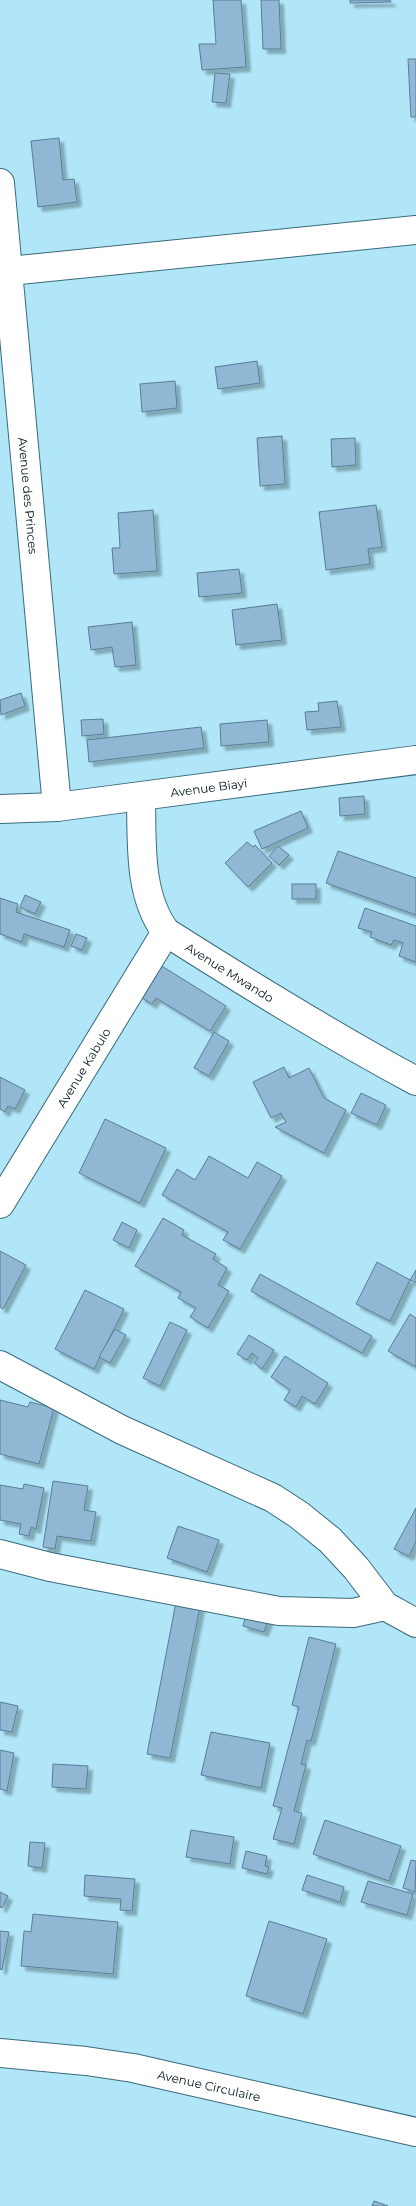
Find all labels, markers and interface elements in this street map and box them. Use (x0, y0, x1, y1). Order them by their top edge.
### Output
street label: Avenue des Princes (16, 437, 41, 555)
street label: Avenue Biayi (169, 775, 248, 800)
street label: Avenue Mwando (183, 939, 277, 1005)
street label: Avenue Kabulo (53, 1025, 113, 1110)
street label: Avenue Circulaire (156, 2066, 262, 2104)

